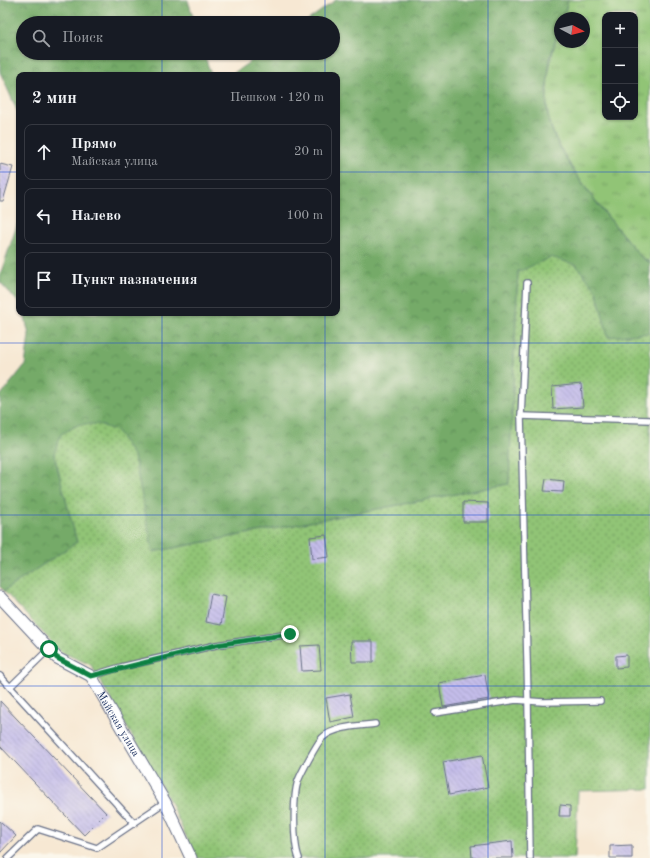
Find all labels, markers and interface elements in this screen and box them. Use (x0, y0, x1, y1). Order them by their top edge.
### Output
north arrow (554, 12, 590, 48)
map controls (602, 12, 638, 120)
button: + (602, 12, 638, 48)
search box (16, 16, 340, 60)
icon: search (30, 27, 52, 49)
text: Поиск (62, 31, 103, 46)
button: − (602, 48, 638, 84)
button: locate (602, 84, 638, 120)
text: 2 мин (32, 90, 77, 107)
text: Пешком · 120 m (230, 91, 324, 104)
text: Прямо (71, 137, 117, 152)
icon: ahead (33, 141, 55, 163)
text: 20 m (294, 145, 323, 158)
text: Майская улица (71, 155, 158, 168)
icon: left (33, 205, 55, 227)
text: Налево (71, 209, 121, 224)
text: 100 m (286, 209, 323, 222)
icon: arrive (33, 269, 55, 291)
text: Пункт назначения (71, 273, 198, 288)
route end (281, 625, 299, 643)
route start (40, 640, 58, 658)
street label: Майская улица (94, 690, 141, 759)

